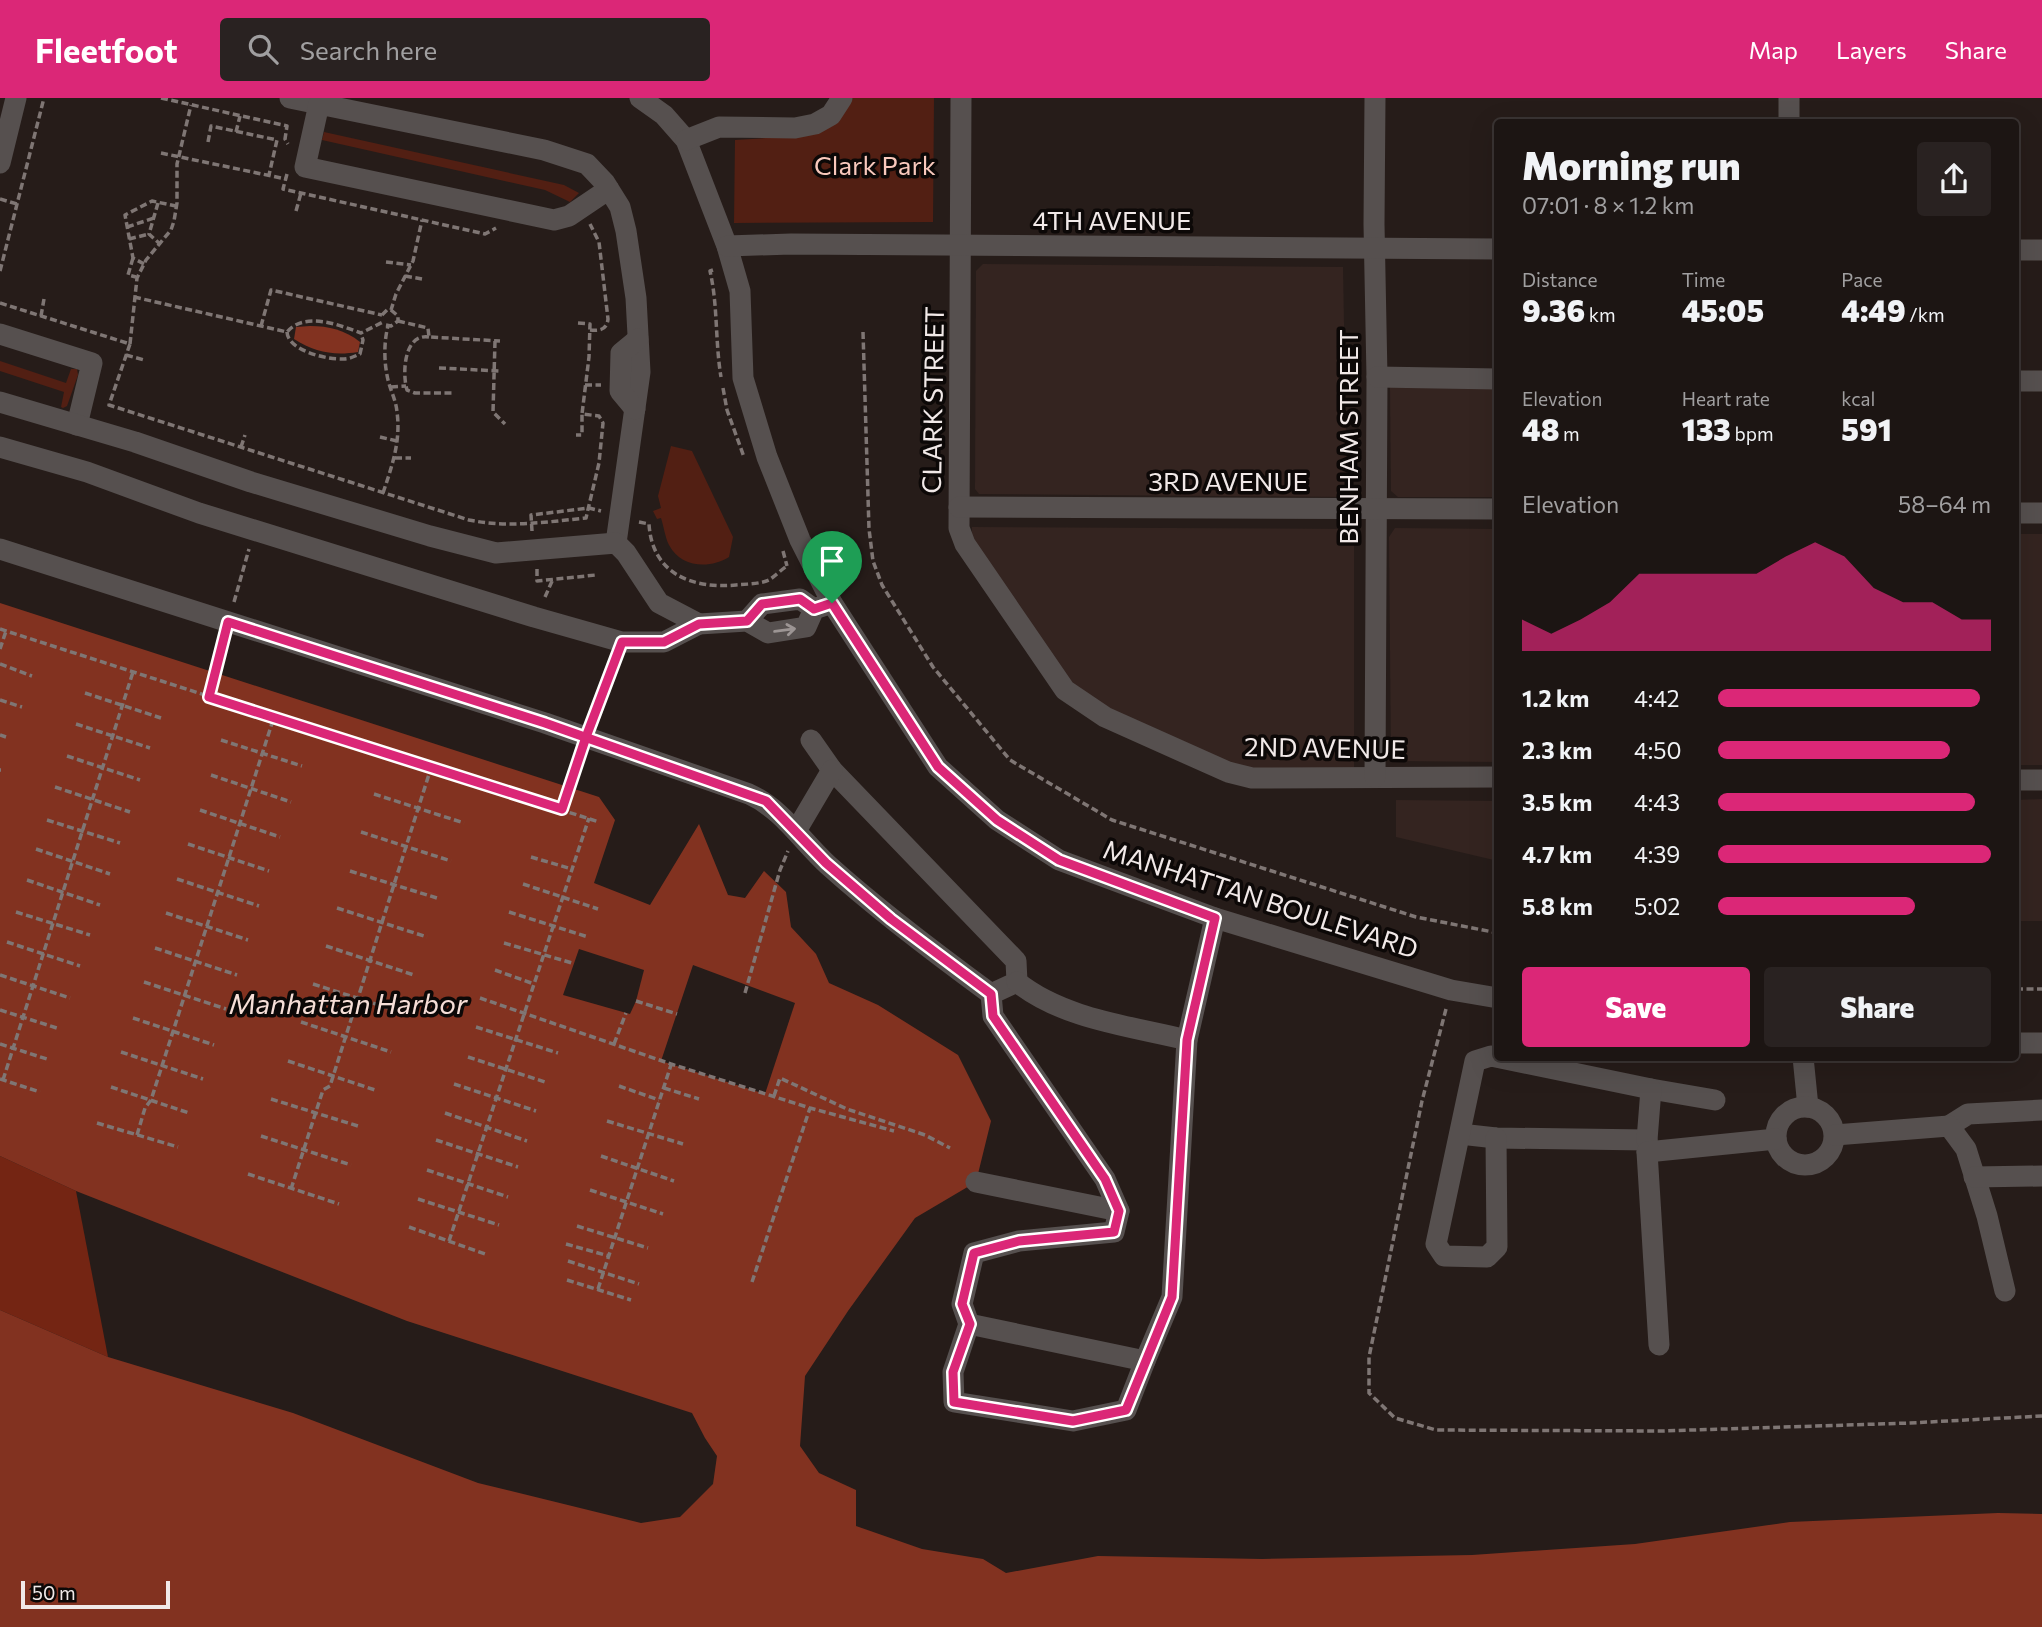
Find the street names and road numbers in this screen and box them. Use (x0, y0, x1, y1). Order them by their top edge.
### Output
street label: 4TH AVENUE (1032, 204, 1192, 235)
street label: CLARK STREET (915, 306, 949, 494)
street label: BENHAM STREET (1332, 329, 1363, 545)
street label: 3RD AVENUE (1148, 465, 1308, 496)
street label: 2ND AVENUE (1244, 730, 1406, 764)
street label: MANHATTAN BOULEVARD (1100, 832, 1422, 964)

